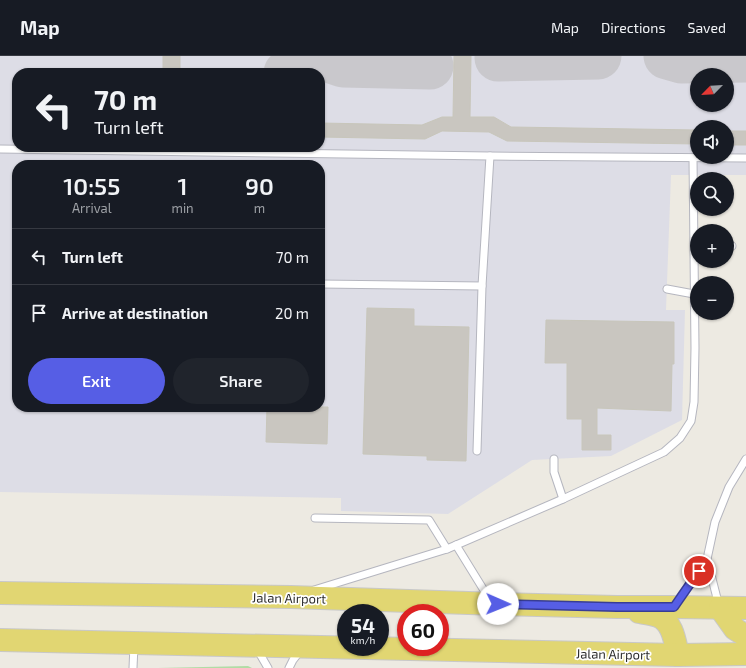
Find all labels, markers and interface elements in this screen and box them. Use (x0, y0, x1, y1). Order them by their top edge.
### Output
text: Map (20, 16, 60, 39)
text: Map (551, 19, 579, 36)
text: Directions (601, 19, 666, 36)
text: Saved (688, 19, 726, 36)
north arrow (690, 68, 734, 112)
map controls (690, 68, 734, 320)
text: 70 m (94, 82, 157, 116)
icon: left (28, 84, 80, 136)
text: Turn left (94, 116, 164, 138)
button: sound (690, 120, 734, 164)
text: 10:55 (63, 171, 120, 200)
text: 1 (178, 171, 188, 200)
text: 90 (245, 171, 274, 200)
button: search (690, 172, 734, 216)
text: Arrival (72, 200, 112, 216)
text: min (172, 200, 194, 216)
text: m (254, 200, 265, 216)
button: + (690, 224, 734, 268)
icon: left (28, 246, 50, 268)
text: Turn left (62, 248, 123, 266)
text: 70 m (276, 248, 309, 266)
button: − (690, 276, 734, 320)
icon: arrive (28, 302, 50, 324)
text: Arrive at destination (62, 304, 208, 322)
text: 20 m (275, 304, 309, 322)
button: Exit (28, 358, 165, 404)
button: Share (173, 358, 309, 404)
pin (682, 554, 716, 588)
icon: arrive (688, 560, 710, 582)
position arrow (477, 583, 519, 625)
street label: Jalan Airport (252, 589, 326, 607)
speed limit sign: 60 (397, 604, 449, 656)
text: 54 (351, 613, 375, 637)
text: km/h (351, 634, 375, 646)
street label: Jalan Airport (576, 645, 650, 663)

